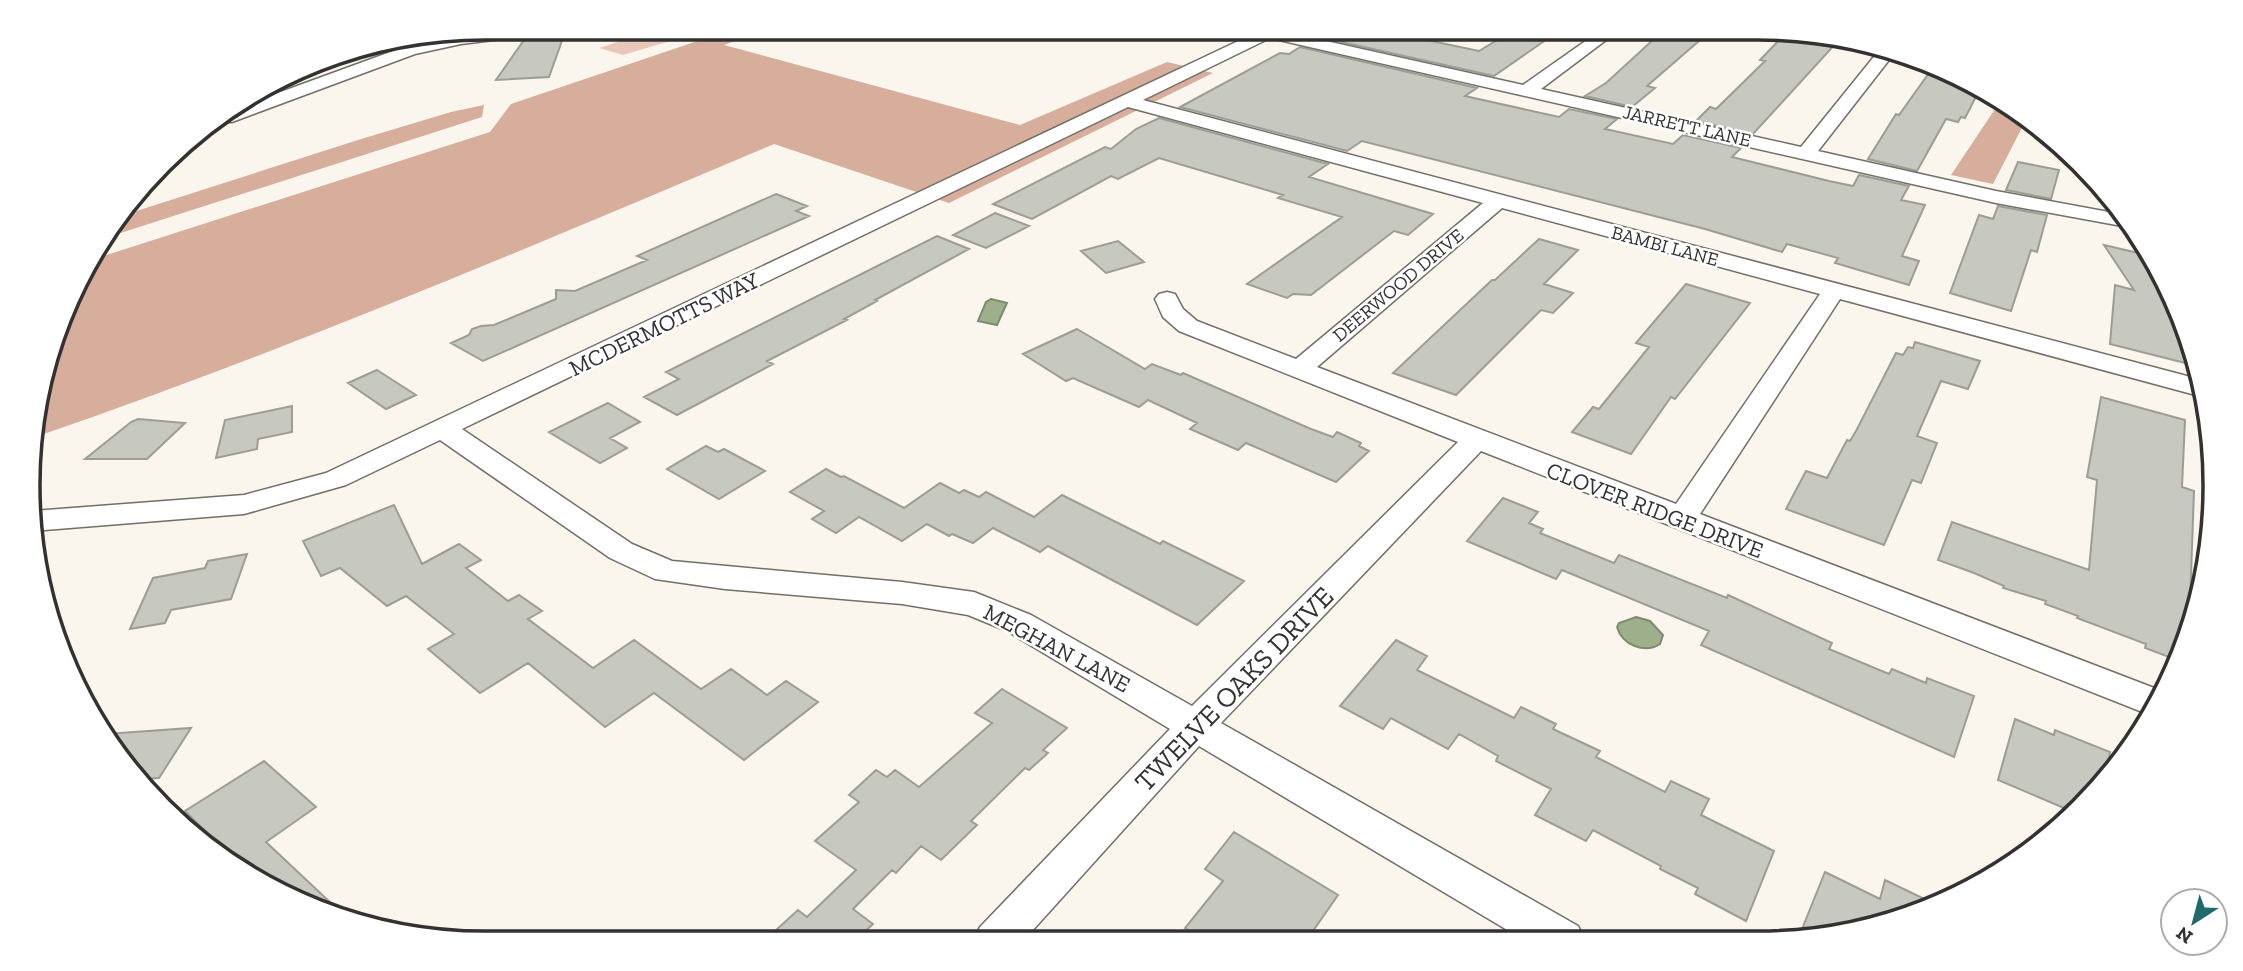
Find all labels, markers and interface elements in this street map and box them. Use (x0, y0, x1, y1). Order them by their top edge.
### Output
street label: JARRETT LANE (1621, 100, 1753, 152)
street label: BAMBI LANE (1609, 221, 1721, 271)
street label: DEERWOOD DRIVE (1328, 224, 1468, 346)
street label: MCDERMOTTS WAY (564, 265, 764, 382)
street label: CLOVER RIDGE DRIVE (1543, 456, 1767, 564)
street label: TWELVE OAKS DRIVE (1128, 580, 1340, 798)
street label: MEGHAN LANE (979, 598, 1135, 698)
north arrow (2159, 887, 2229, 957)
text: N (2172, 922, 2197, 949)

